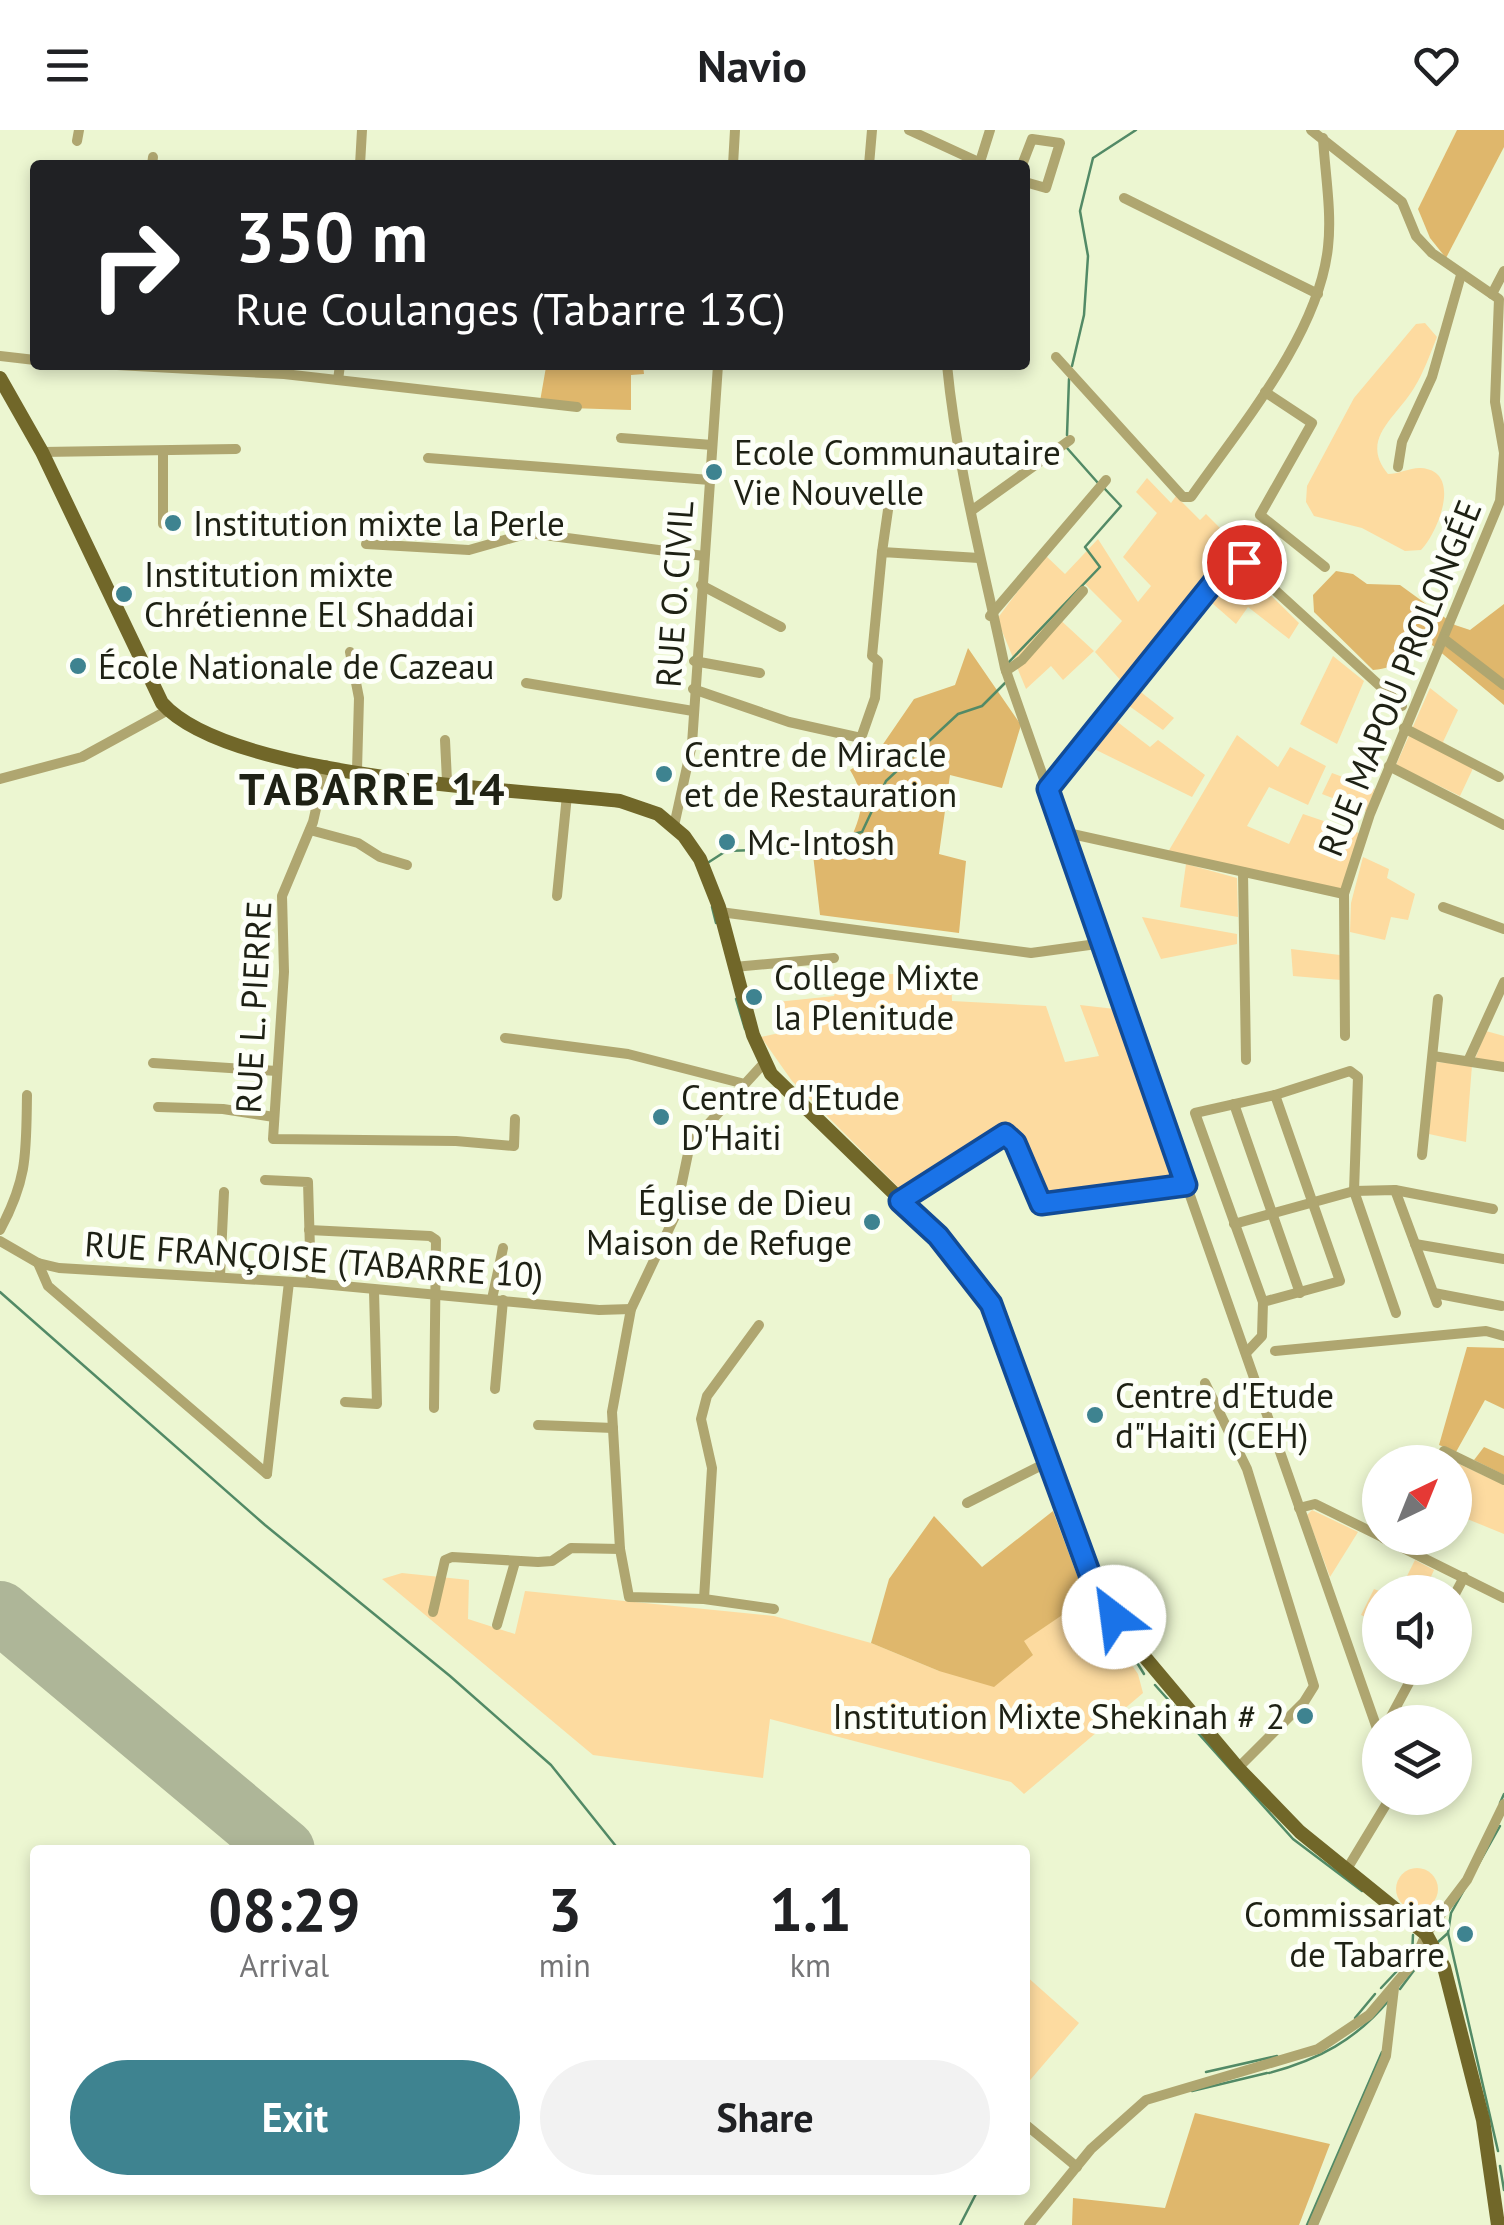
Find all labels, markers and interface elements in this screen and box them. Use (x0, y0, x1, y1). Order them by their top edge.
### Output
text: Navio (697, 36, 807, 94)
icon: menu (40, 38, 95, 93)
icon: heart (1409, 38, 1464, 93)
text: 350 m (235, 191, 428, 281)
icon: right (70, 200, 200, 330)
text: Rue Coulanges (Tabarre 13C) (235, 279, 786, 337)
place label: Ecole Communautaire Vie Nouvelle (733, 429, 1061, 515)
marker: Ecole Communautaire Vie Nouvelle (703, 461, 725, 483)
street label: RUE MAPOU PROLONGÉE (1306, 493, 1492, 863)
street label: RUE O. CIVIL (645, 499, 703, 689)
place label: Institution mixte la Perle (193, 500, 565, 546)
marker: Institution mixte la Perle (162, 512, 184, 534)
pin (1202, 520, 1287, 605)
icon: arrive (1217, 535, 1272, 590)
place label: Institution mixte Chrétienne El Shaddai (144, 551, 475, 637)
marker: Institution mixte Chrétienne El Shaddai (113, 583, 135, 605)
place label: École Nationale de Cazeau (98, 643, 494, 689)
marker: École Nationale de Cazeau (67, 655, 89, 677)
place label: Centre de Miracle et de Restauration (684, 731, 957, 817)
district label: TABARRE 14 (239, 759, 507, 817)
marker: Centre de Miracle et de Restauration (653, 763, 675, 785)
place label: Mc-Intosh (747, 819, 895, 865)
marker: Mc-Intosh (716, 831, 738, 853)
street label: RUE L. PIERRE (224, 900, 282, 1114)
place label: College Mixte la Plenitude (774, 954, 980, 1040)
marker: College Mixte la Plenitude (743, 986, 765, 1008)
place label: Centre d'Etude D'Haiti (681, 1074, 900, 1160)
marker: Centre d'Etude D'Haiti (650, 1106, 672, 1128)
place label: Église de Dieu Maison de Refuge (586, 1179, 852, 1265)
marker: Église de Dieu Maison de Refuge (861, 1211, 883, 1233)
street label: RUE FRANÇOISE (TABARRE 10) (83, 1220, 545, 1298)
place label: Centre d'Etude d"Haiti (CEH) (1115, 1372, 1334, 1458)
marker: Centre d'Etude d"Haiti (CEH) (1084, 1404, 1106, 1426)
north arrow (1362, 1445, 1472, 1555)
map controls (1362, 1445, 1472, 1815)
position arrow (1062, 1565, 1166, 1669)
button: sound (1362, 1575, 1472, 1685)
place label: Institution Mixte Shekinah # 2 (833, 1693, 1285, 1739)
marker: Institution Mixte Shekinah # 2 (1294, 1705, 1316, 1727)
button: layers (1362, 1705, 1472, 1815)
text: 08:29 (208, 1870, 360, 1948)
text: 3 (548, 1870, 582, 1948)
text: 1.1 (769, 1870, 852, 1948)
place label: Commissariat de Tabarre (1244, 1891, 1445, 1977)
marker: Commissariat de Tabarre (1454, 1923, 1476, 1945)
text: Arrival (239, 1944, 329, 1986)
text: min (539, 1944, 591, 1986)
text: km (790, 1944, 831, 1986)
button: Exit (70, 2060, 520, 2175)
button: Share (540, 2060, 990, 2175)

